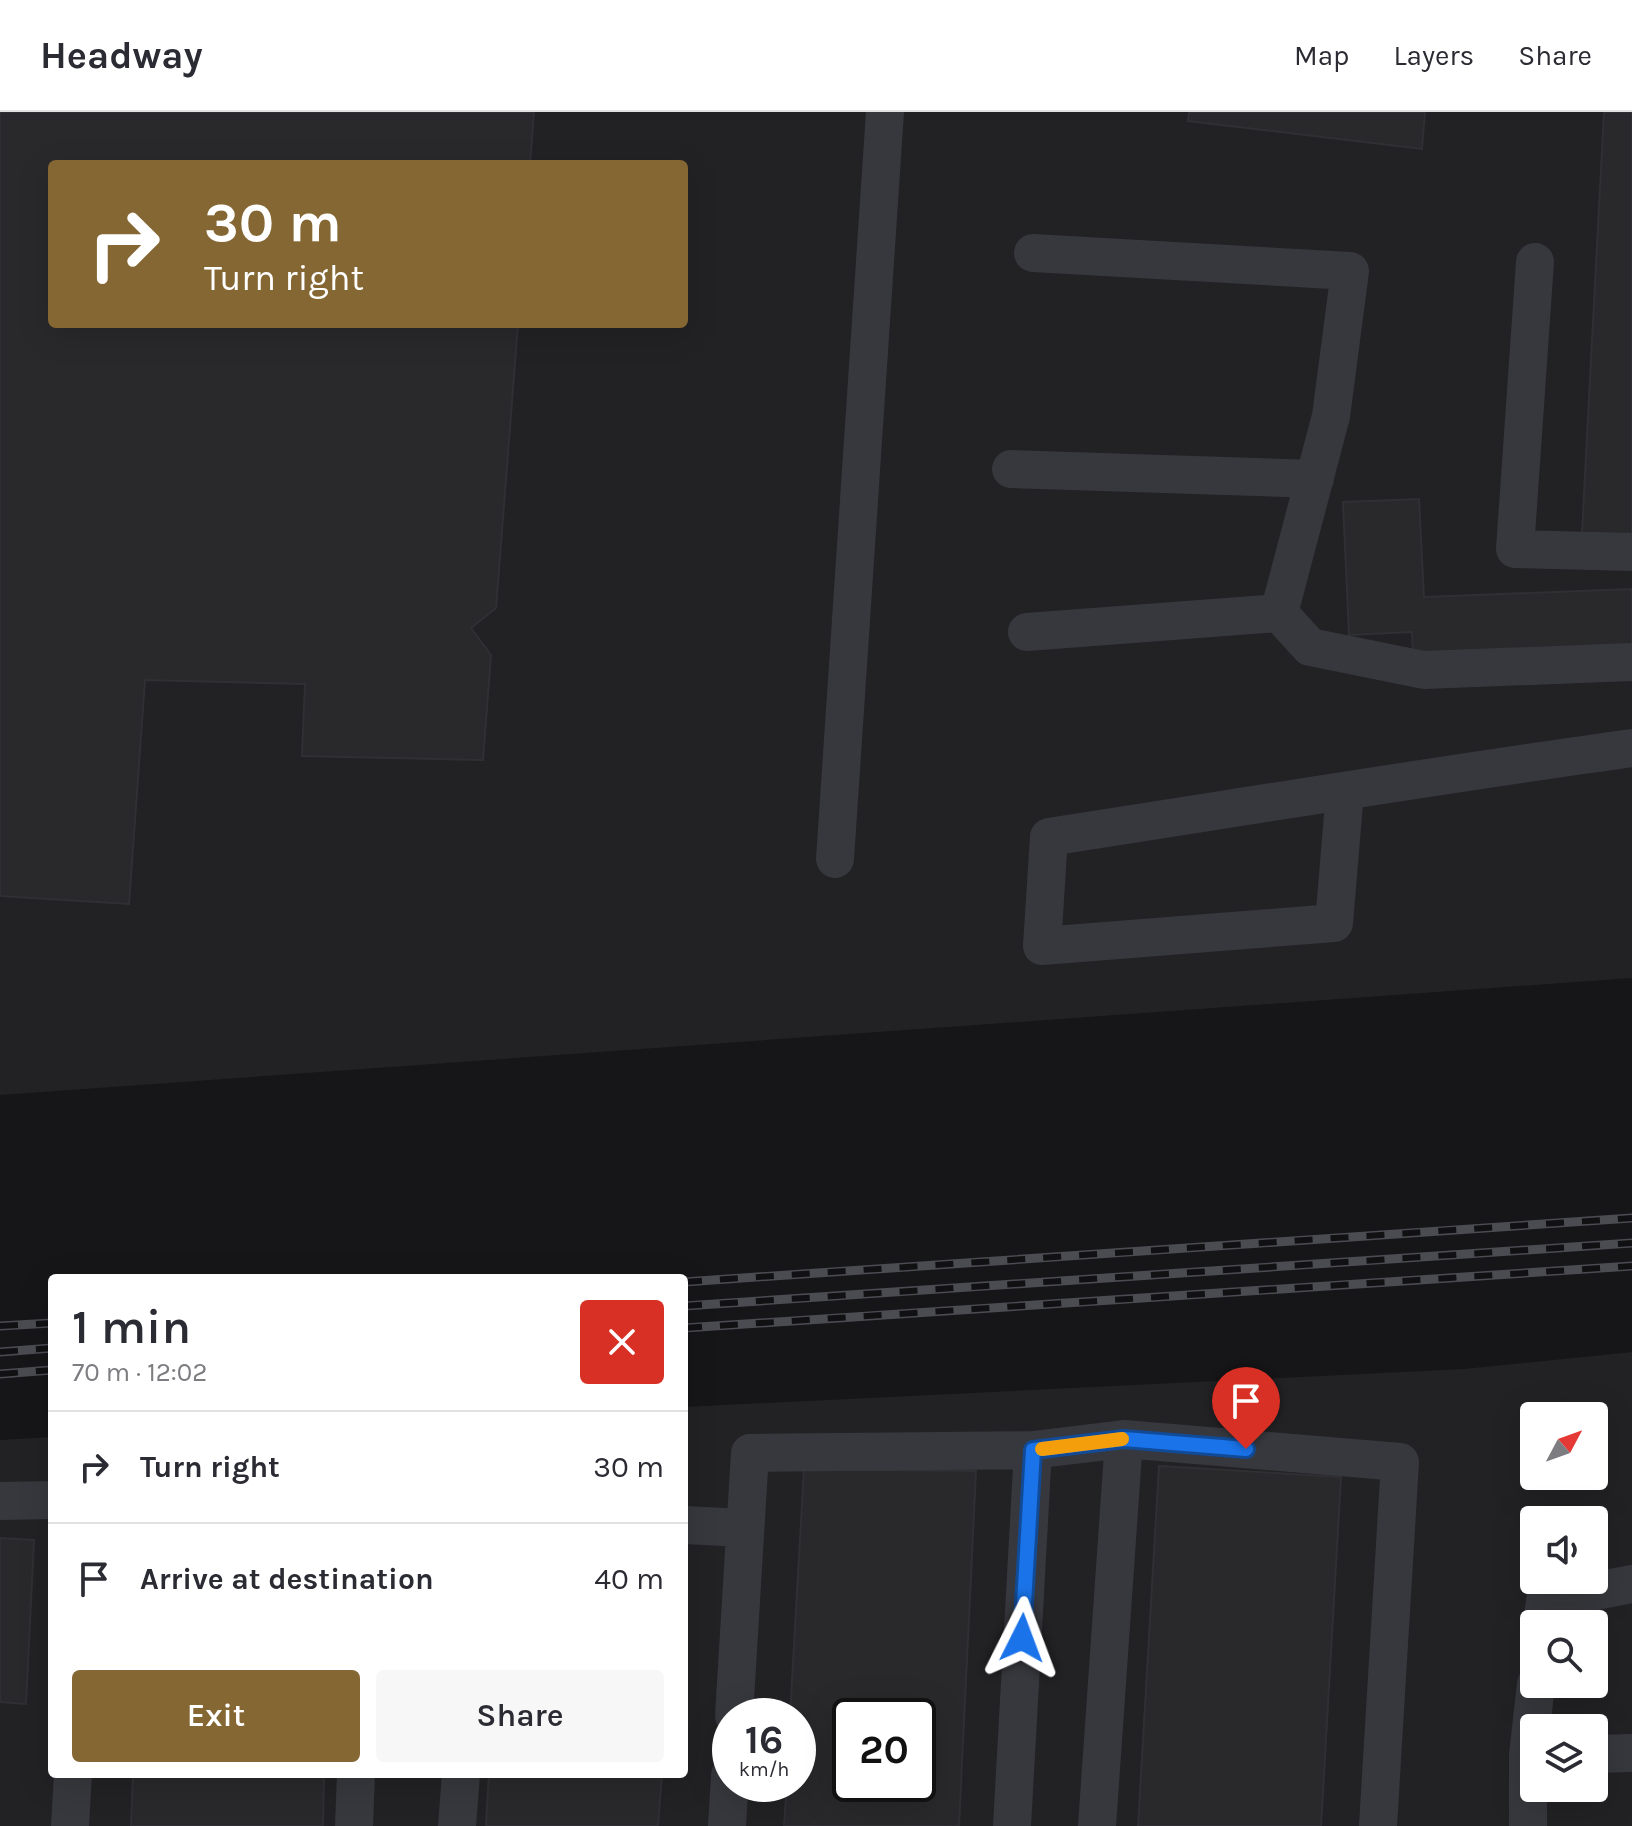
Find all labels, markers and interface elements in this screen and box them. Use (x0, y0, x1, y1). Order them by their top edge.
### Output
text: Headway (40, 33, 203, 78)
text: Map (1294, 39, 1349, 72)
text: Layers (1393, 39, 1474, 72)
text: Share (1518, 39, 1592, 72)
text: 30 m (204, 190, 342, 255)
icon: right (72, 192, 176, 296)
text: Turn right (204, 257, 364, 299)
text: 1 min (72, 1299, 191, 1355)
button: close (580, 1300, 664, 1384)
text: 70 m · 12:02 (72, 1357, 207, 1388)
pin (1212, 1367, 1280, 1449)
icon: arrive (1224, 1379, 1268, 1423)
north arrow (1520, 1402, 1608, 1490)
map controls (1520, 1402, 1608, 1802)
icon: right (72, 1445, 116, 1489)
text: Turn right (140, 1449, 280, 1485)
text: 30 m (593, 1449, 664, 1485)
button: sound (1520, 1506, 1608, 1594)
icon: arrive (72, 1557, 116, 1601)
text: Arrive at destination (140, 1561, 434, 1597)
text: 40 m (594, 1561, 664, 1597)
position arrow (980, 1596, 1064, 1680)
button: search (1520, 1610, 1608, 1698)
button: Exit (72, 1670, 360, 1762)
button: Share (376, 1670, 664, 1762)
speed limit sign: 20 (832, 1698, 936, 1802)
button: layers (1520, 1714, 1608, 1802)
text: 16 (745, 1716, 783, 1763)
text: km/h (739, 1758, 789, 1781)

